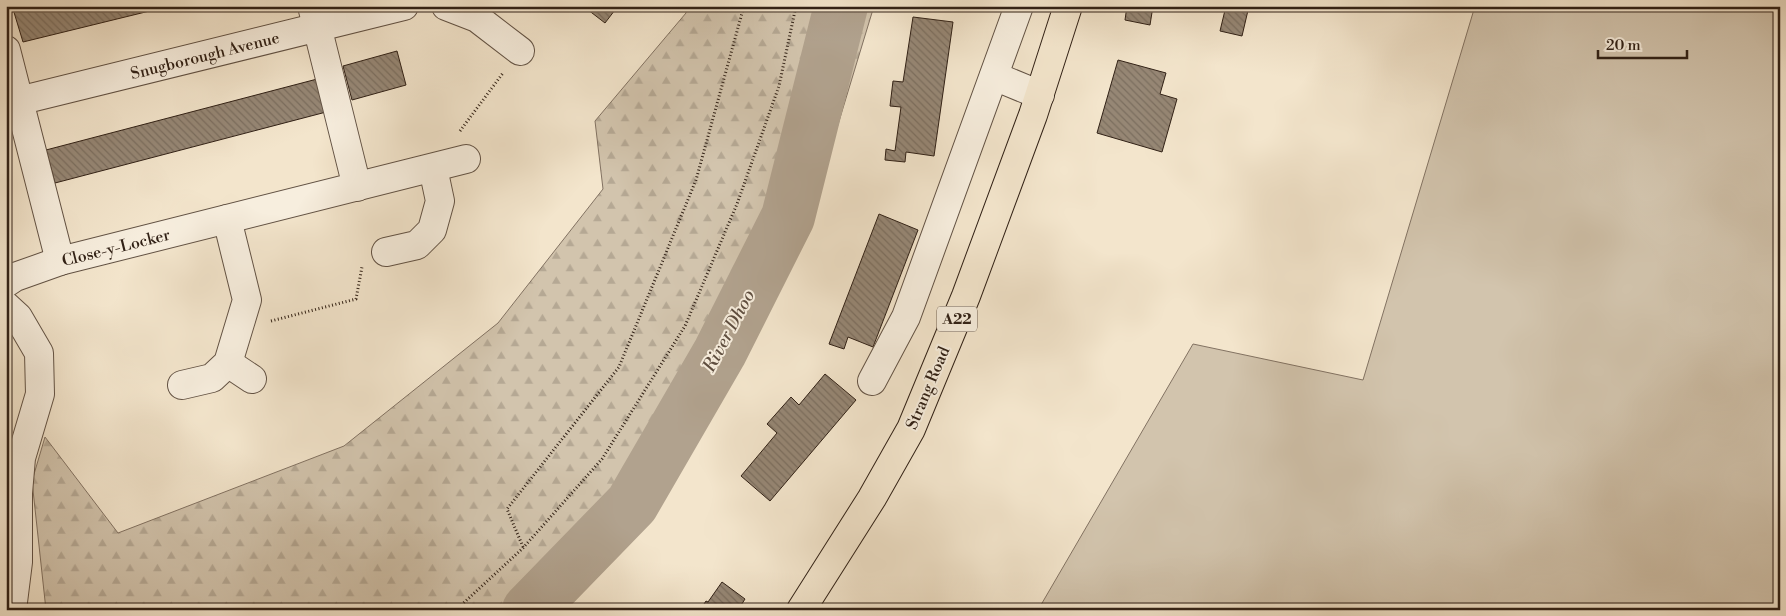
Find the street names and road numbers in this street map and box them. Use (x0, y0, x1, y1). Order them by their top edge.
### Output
street label: Snugborough Avenue (128, 28, 282, 84)
street label: Close-y-Locker (60, 225, 172, 271)
road number: A22 (937, 306, 977, 332)
street label: Strang Road (902, 344, 954, 432)

